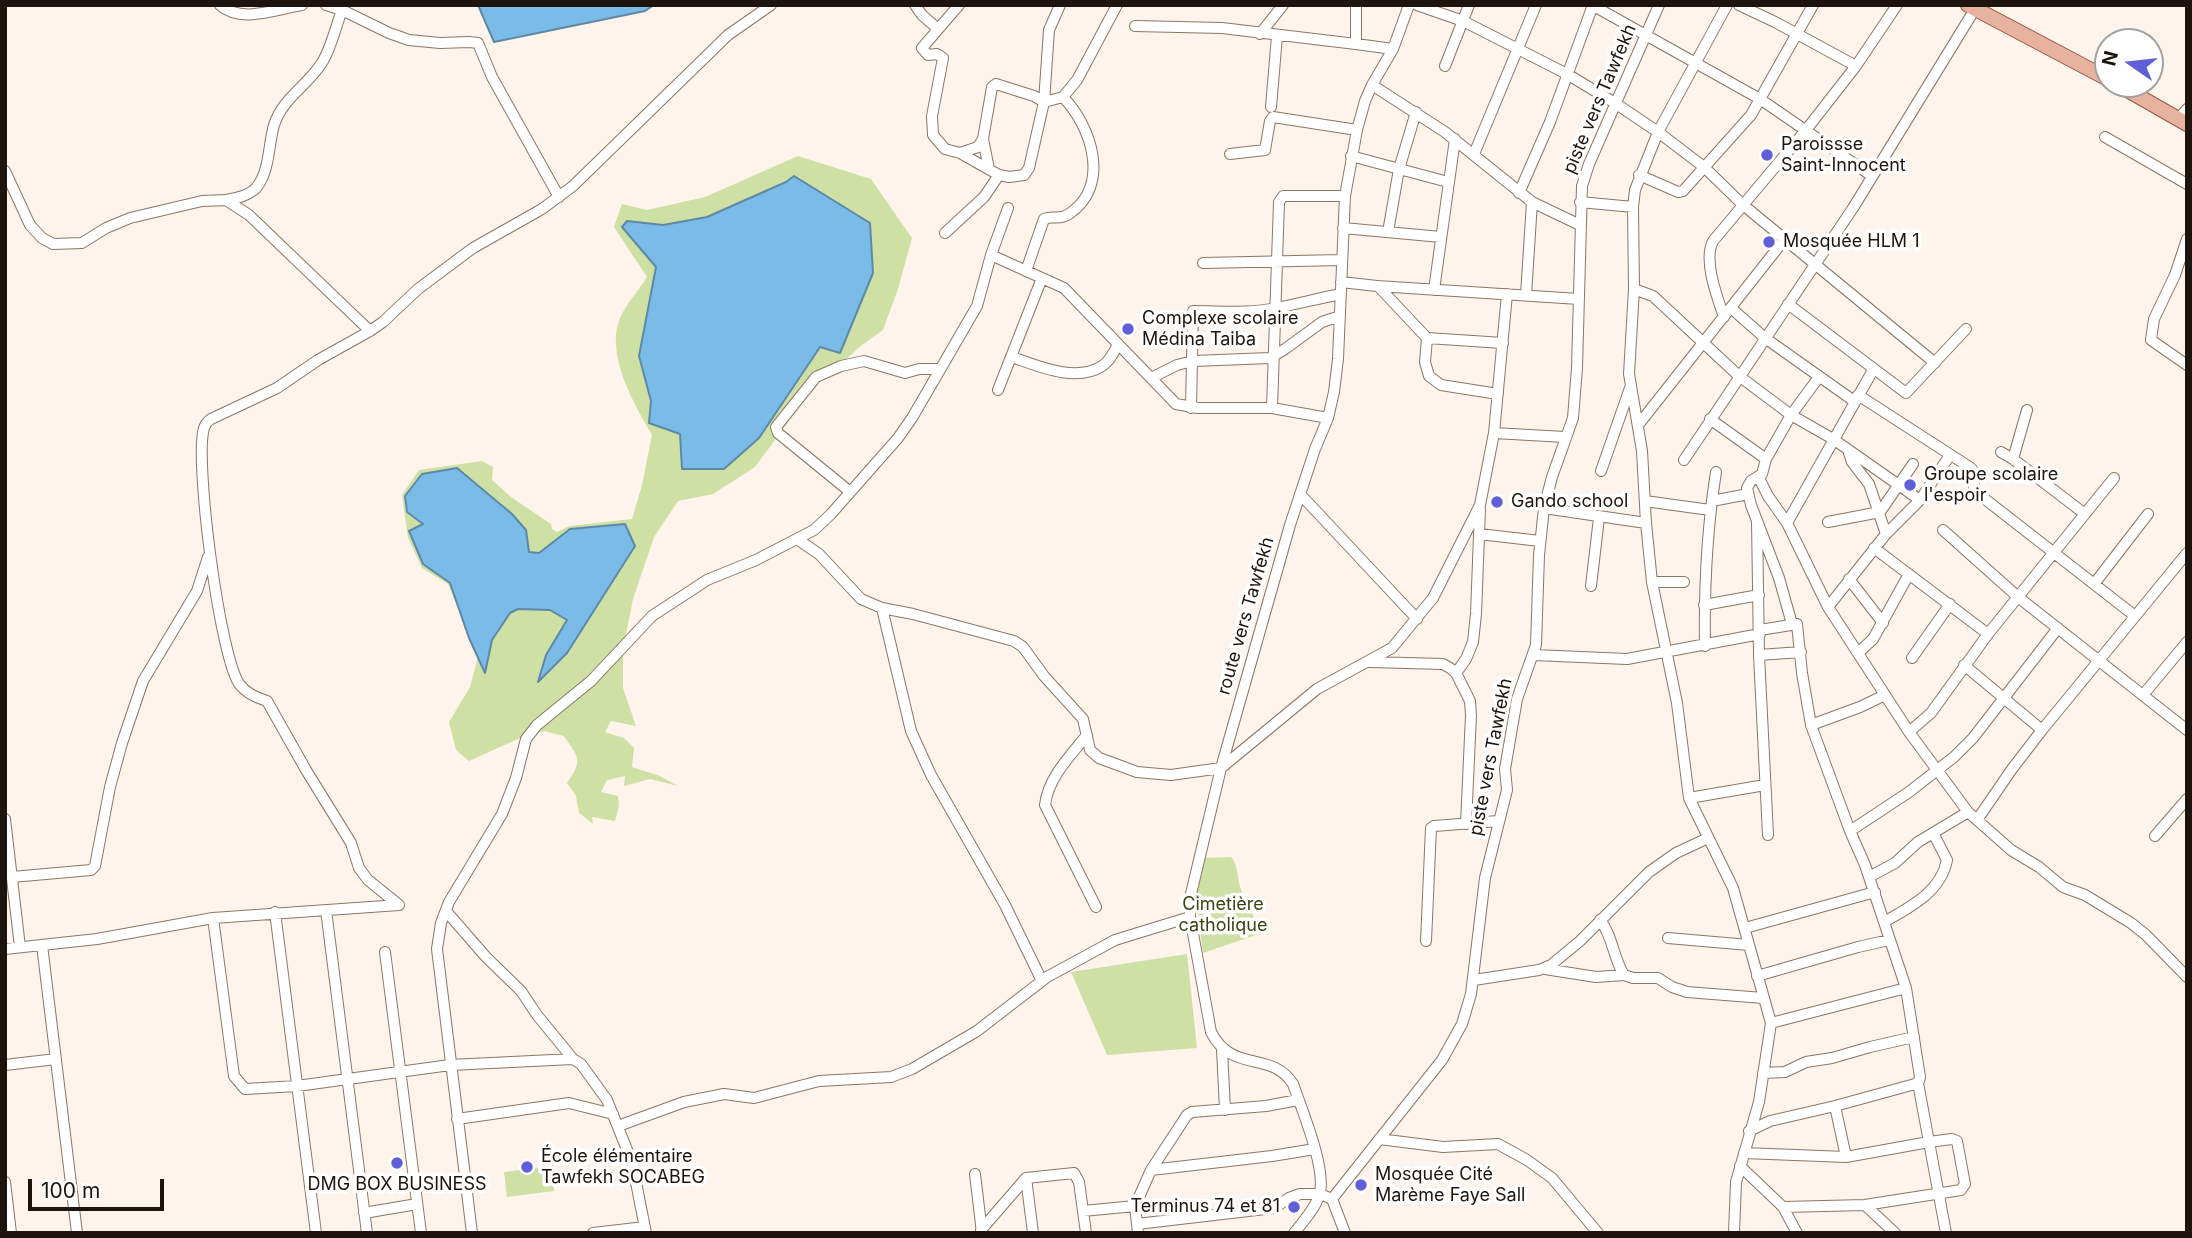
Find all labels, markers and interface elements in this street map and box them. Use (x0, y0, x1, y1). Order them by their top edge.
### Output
street label: piste vers Tawfekh (1559, 21, 1641, 177)
north arrow (2094, 28, 2164, 98)
text: N (2097, 48, 2123, 68)
place label: Paroissse Saint-Innocent (1781, 134, 1906, 176)
marker: Paroissse Saint-Innocent (1759, 147, 1775, 163)
place label: Mosquée HLM 1 (1783, 231, 1919, 253)
marker: Mosquée HLM 1 (1761, 234, 1777, 250)
place label: Complexe scolaire Médina Taiba (1142, 308, 1299, 350)
marker: Complexe scolaire Médina Taiba (1120, 321, 1136, 337)
place label: Groupe scolaire l'espoir (1924, 464, 2058, 506)
marker: Groupe scolaire l'espoir (1902, 477, 1918, 493)
place label: Gando school (1511, 491, 1628, 513)
marker: Gando school (1489, 494, 1505, 510)
street label: route vers Tawfekh (1213, 535, 1279, 697)
street label: piste vers Tawfekh (1465, 676, 1517, 838)
park label: Cimetière catholique (1179, 894, 1267, 936)
place label: École élémentaire Tawfekh SOCABEG (541, 1146, 705, 1188)
marker: DMG BOX BUSINESS (389, 1155, 405, 1171)
marker: École élémentaire Tawfekh SOCABEG (519, 1159, 535, 1175)
scale bar (32, 1164, 168, 1208)
place label: Mosquée Cité Marème Faye Sall (1375, 1164, 1525, 1206)
place label: DMG BOX BUSINESS (307, 1174, 487, 1196)
marker: Mosquée Cité Marème Faye Sall (1353, 1177, 1369, 1193)
text: 100 m (41, 1178, 100, 1203)
place label: Terminus 74 et 81 (1131, 1196, 1280, 1218)
marker: Terminus 74 et 81 (1286, 1199, 1302, 1215)

